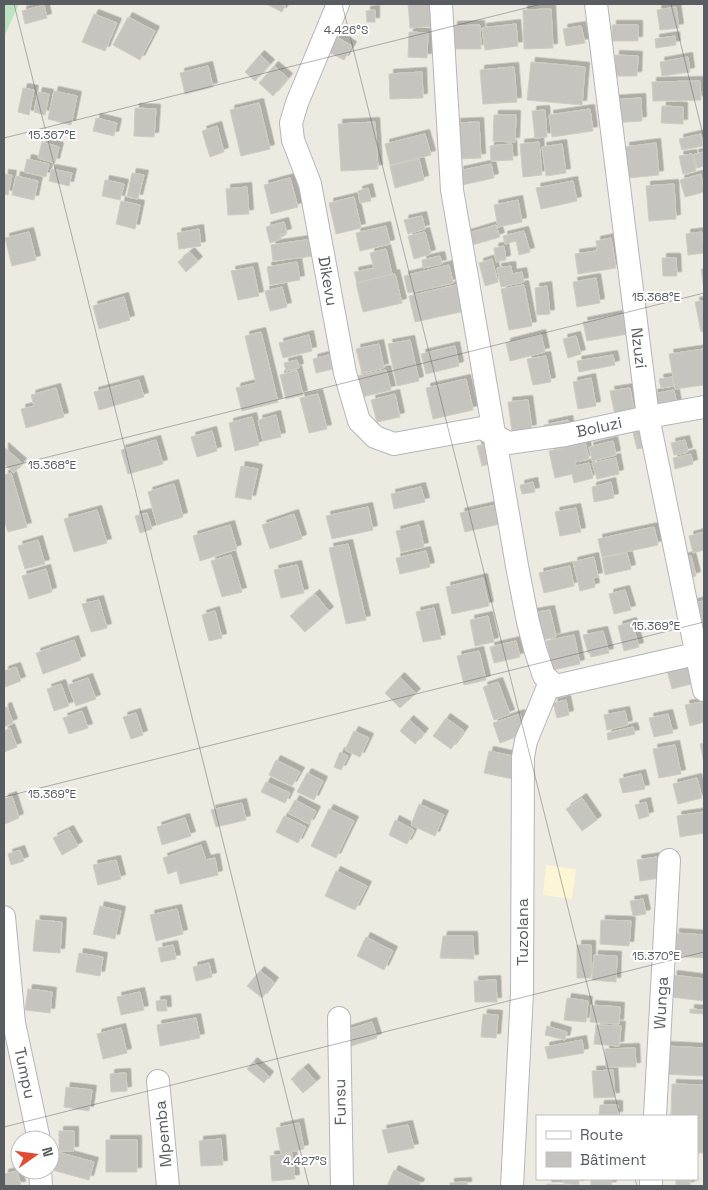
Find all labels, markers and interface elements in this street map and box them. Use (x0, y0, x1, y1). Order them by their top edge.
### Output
text: 4.426°S (324, 22, 368, 38)
text: 15.367°E (28, 127, 76, 143)
street label: Dikevu (313, 254, 343, 308)
text: 15.368°E (632, 289, 681, 305)
street label: Nzuzi (626, 326, 652, 370)
street label: Boluzi (574, 412, 624, 442)
text: 15.368°E (28, 457, 77, 473)
text: 15.369°E (632, 618, 680, 634)
text: 15.369°E (28, 786, 76, 802)
street label: Tuzolana (512, 898, 533, 966)
text: 15.370°E (632, 948, 680, 964)
street label: Wunga (649, 976, 673, 1030)
street label: Tumpu (9, 1045, 41, 1101)
street label: Funsu (329, 1079, 351, 1125)
street label: Mpemba (150, 1100, 176, 1168)
legend (536, 1115, 698, 1180)
text: Route (580, 1125, 624, 1144)
north arrow (10, 1130, 60, 1180)
text: N (38, 1145, 57, 1159)
text: Bâtiment (580, 1150, 646, 1169)
text: 4.427°S (283, 1153, 327, 1169)

